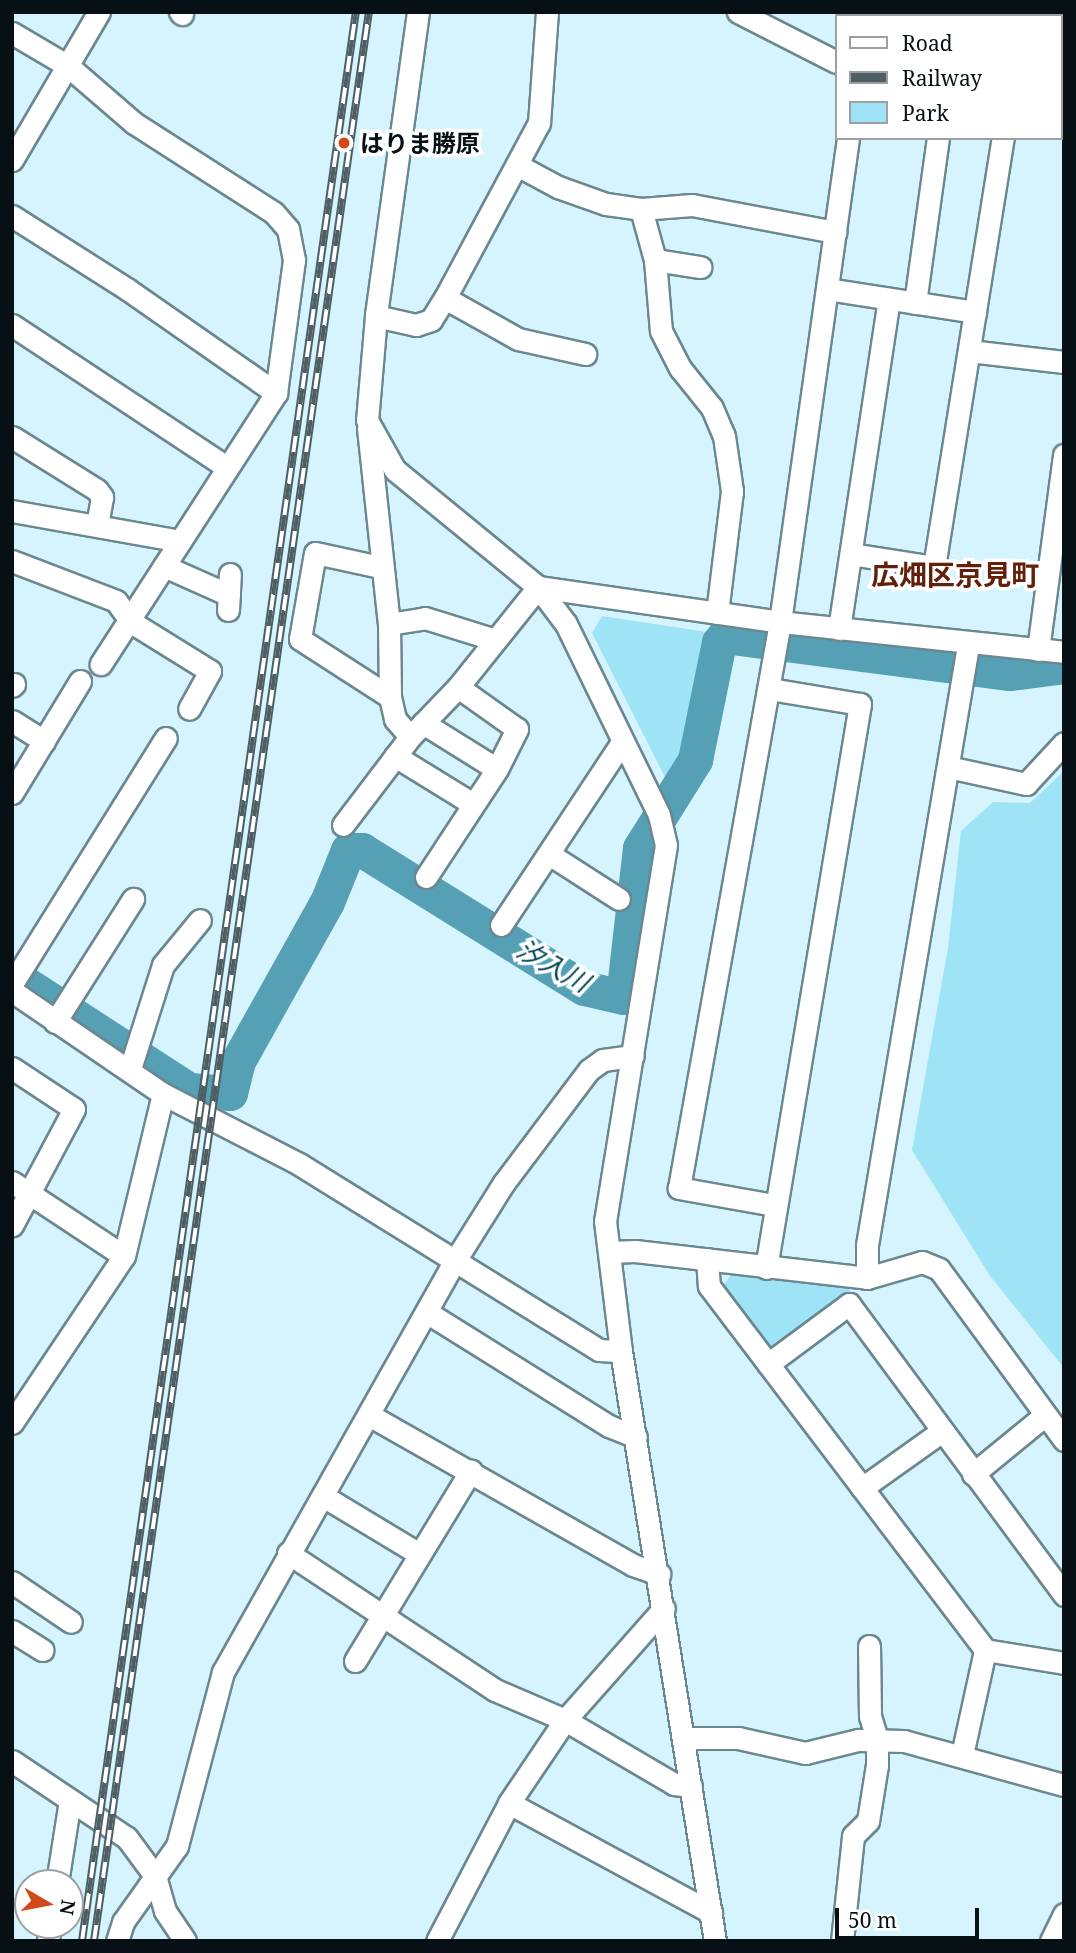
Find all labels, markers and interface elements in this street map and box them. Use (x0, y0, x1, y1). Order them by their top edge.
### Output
legend (834, 14, 1062, 140)
text: Road (902, 29, 953, 57)
text: Railway (902, 64, 982, 92)
text: Park (902, 99, 949, 127)
place label: はりま勝原 (360, 129, 480, 157)
marker: はりま勝原 (334, 133, 354, 153)
district label: 広畑区京見町 (871, 557, 1039, 591)
water label: 汐入川 (511, 933, 595, 999)
north arrow (14, 1869, 84, 1939)
scale bar (838, 1894, 982, 1938)
text: N (54, 1898, 82, 1917)
text: 50 m (848, 1906, 897, 1934)

